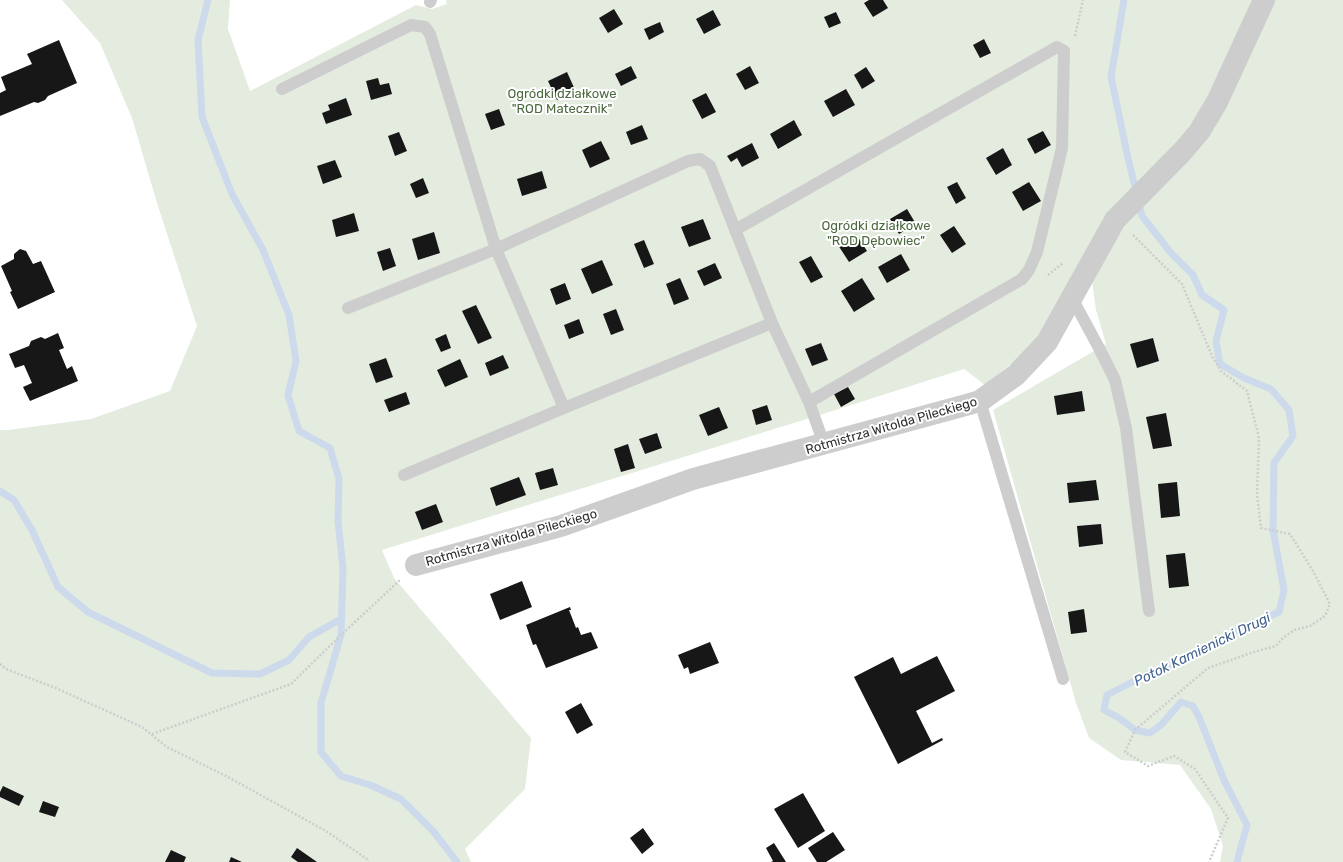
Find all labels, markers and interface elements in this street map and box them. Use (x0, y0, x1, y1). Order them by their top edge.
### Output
park label: Ogródki działkowe "ROD Matecznik" (507, 86, 617, 116)
park label: Ogródki działkowe "ROD Dębowiec" (821, 218, 931, 248)
street label: Rotmistrza Witolda Pileckiego (804, 394, 979, 458)
street label: Rotmistrza Witolda Pileckiego (424, 506, 599, 570)
water label: Potok Kamienicki Drugi (1131, 609, 1274, 690)

